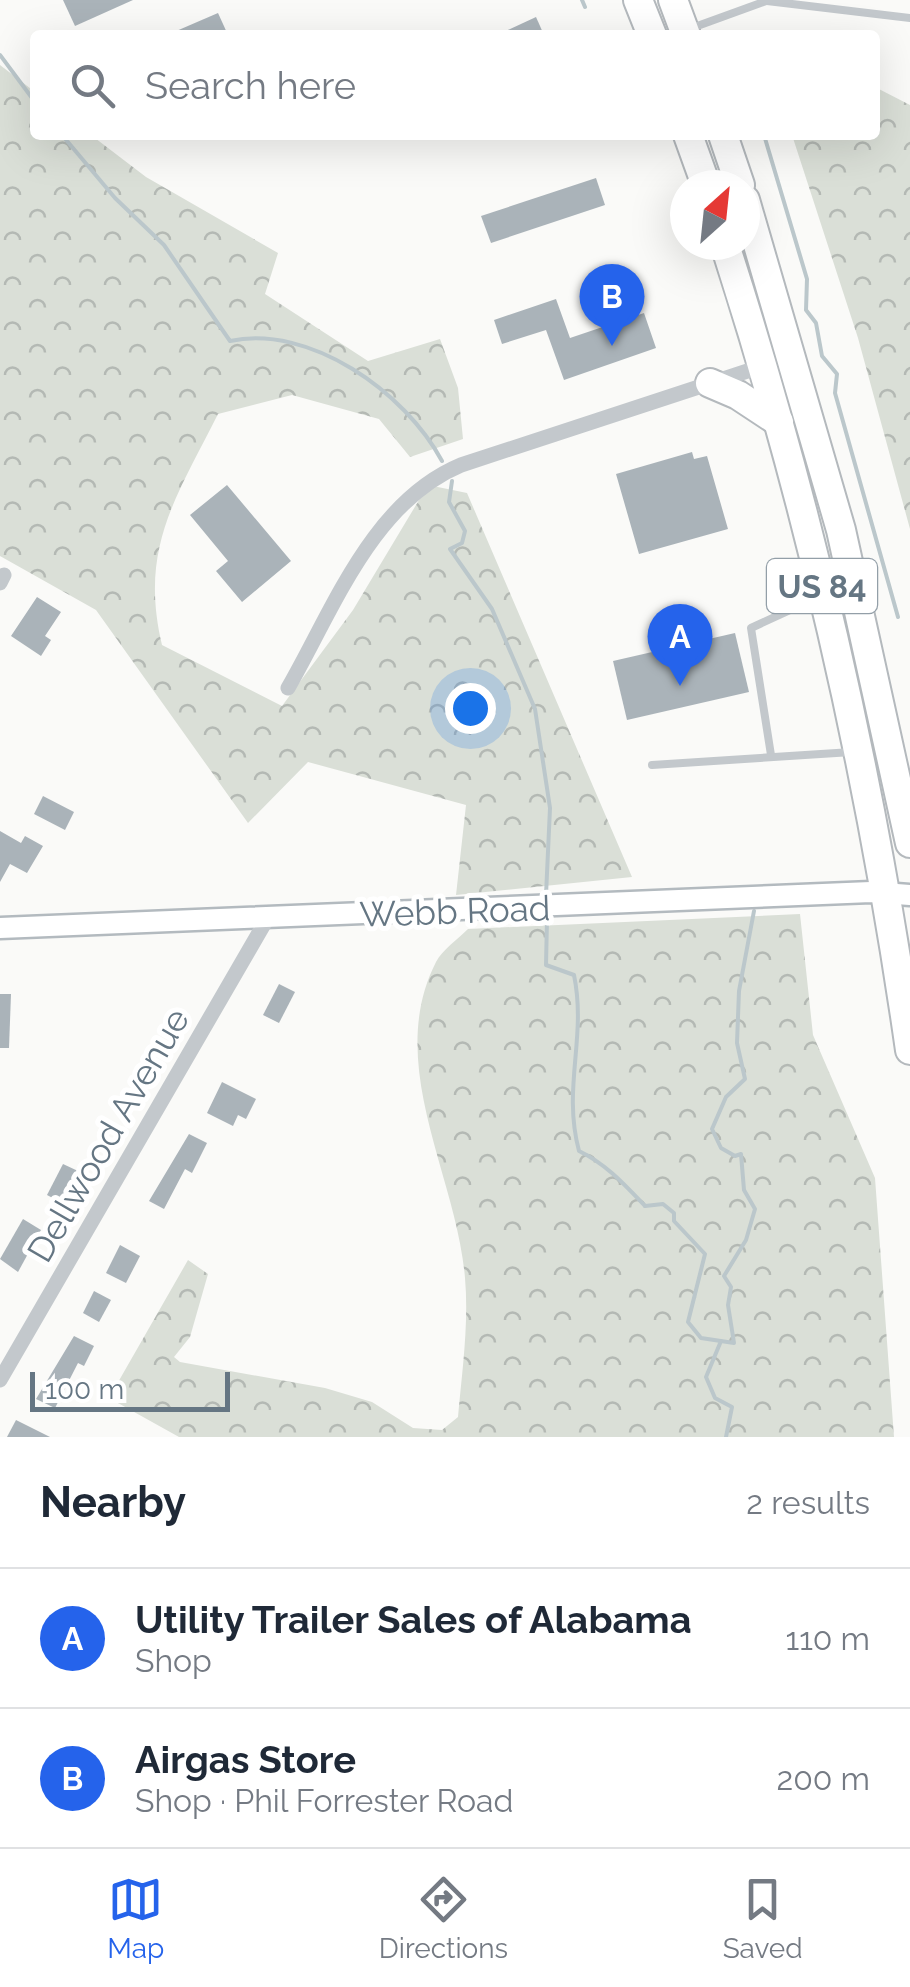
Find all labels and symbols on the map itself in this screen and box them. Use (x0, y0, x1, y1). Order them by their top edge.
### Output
north arrow (670, 170, 760, 260)
pin: B (580, 264, 644, 346)
road number: US 84 (767, 559, 877, 613)
pin: A (648, 604, 712, 686)
your location (445, 683, 496, 734)
street label: Webb Road (359, 887, 551, 935)
street label: Dellwood Avenue (19, 1001, 197, 1269)
scale bar (30, 1367, 230, 1412)

